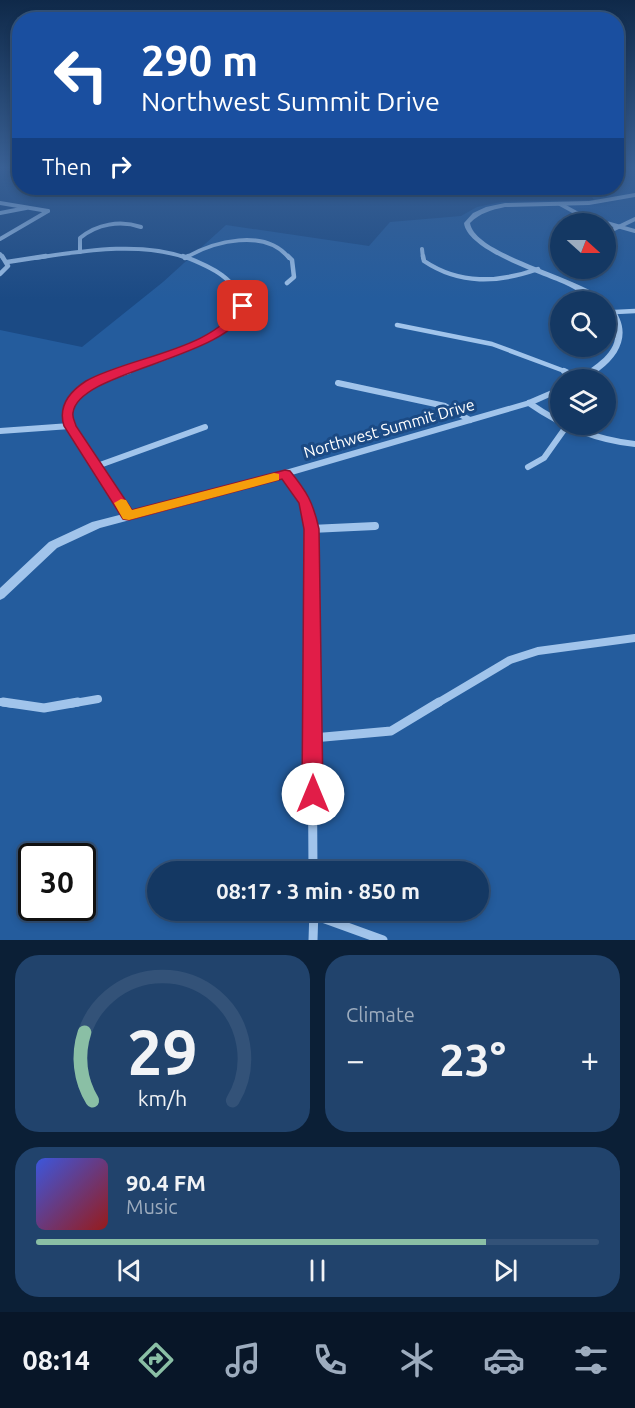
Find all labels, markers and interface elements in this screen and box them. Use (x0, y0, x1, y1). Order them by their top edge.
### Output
icon: left (42, 36, 120, 114)
text: 290 m (141, 37, 258, 84)
text: Northwest Summit Drive (141, 86, 440, 116)
icon: right (104, 150, 137, 183)
text: Then (42, 154, 92, 179)
north arrow (550, 213, 616, 279)
map controls (550, 213, 616, 435)
pin (217, 280, 268, 331)
icon: arrive (226, 289, 259, 322)
button: search (550, 291, 616, 357)
button: layers (550, 369, 616, 435)
street label: Northwest Summit Drive (301, 395, 477, 461)
position arrow (281, 762, 345, 826)
speed limit sign: 30 (18, 843, 96, 921)
text: 08:17 · 3 min · 850 m (216, 878, 420, 903)
text: Climate (346, 1003, 415, 1026)
text: 29 (127, 1017, 198, 1087)
text: 23° (439, 1034, 506, 1085)
text: − (346, 1041, 365, 1078)
text: + (580, 1041, 599, 1078)
text: km/h (138, 1086, 187, 1110)
text: 90.4 FM (126, 1170, 206, 1195)
text: Music (126, 1195, 178, 1218)
icon: previous (113, 1254, 146, 1287)
icon: pause (301, 1254, 334, 1287)
icon: next (489, 1254, 522, 1287)
icon: directions (135, 1339, 177, 1381)
icon: music (222, 1339, 264, 1381)
icon: phone (309, 1339, 351, 1381)
icon: climate (396, 1339, 438, 1381)
icon: car (483, 1339, 525, 1381)
icon: filters (570, 1339, 612, 1381)
text: 08:14 (23, 1345, 90, 1375)

